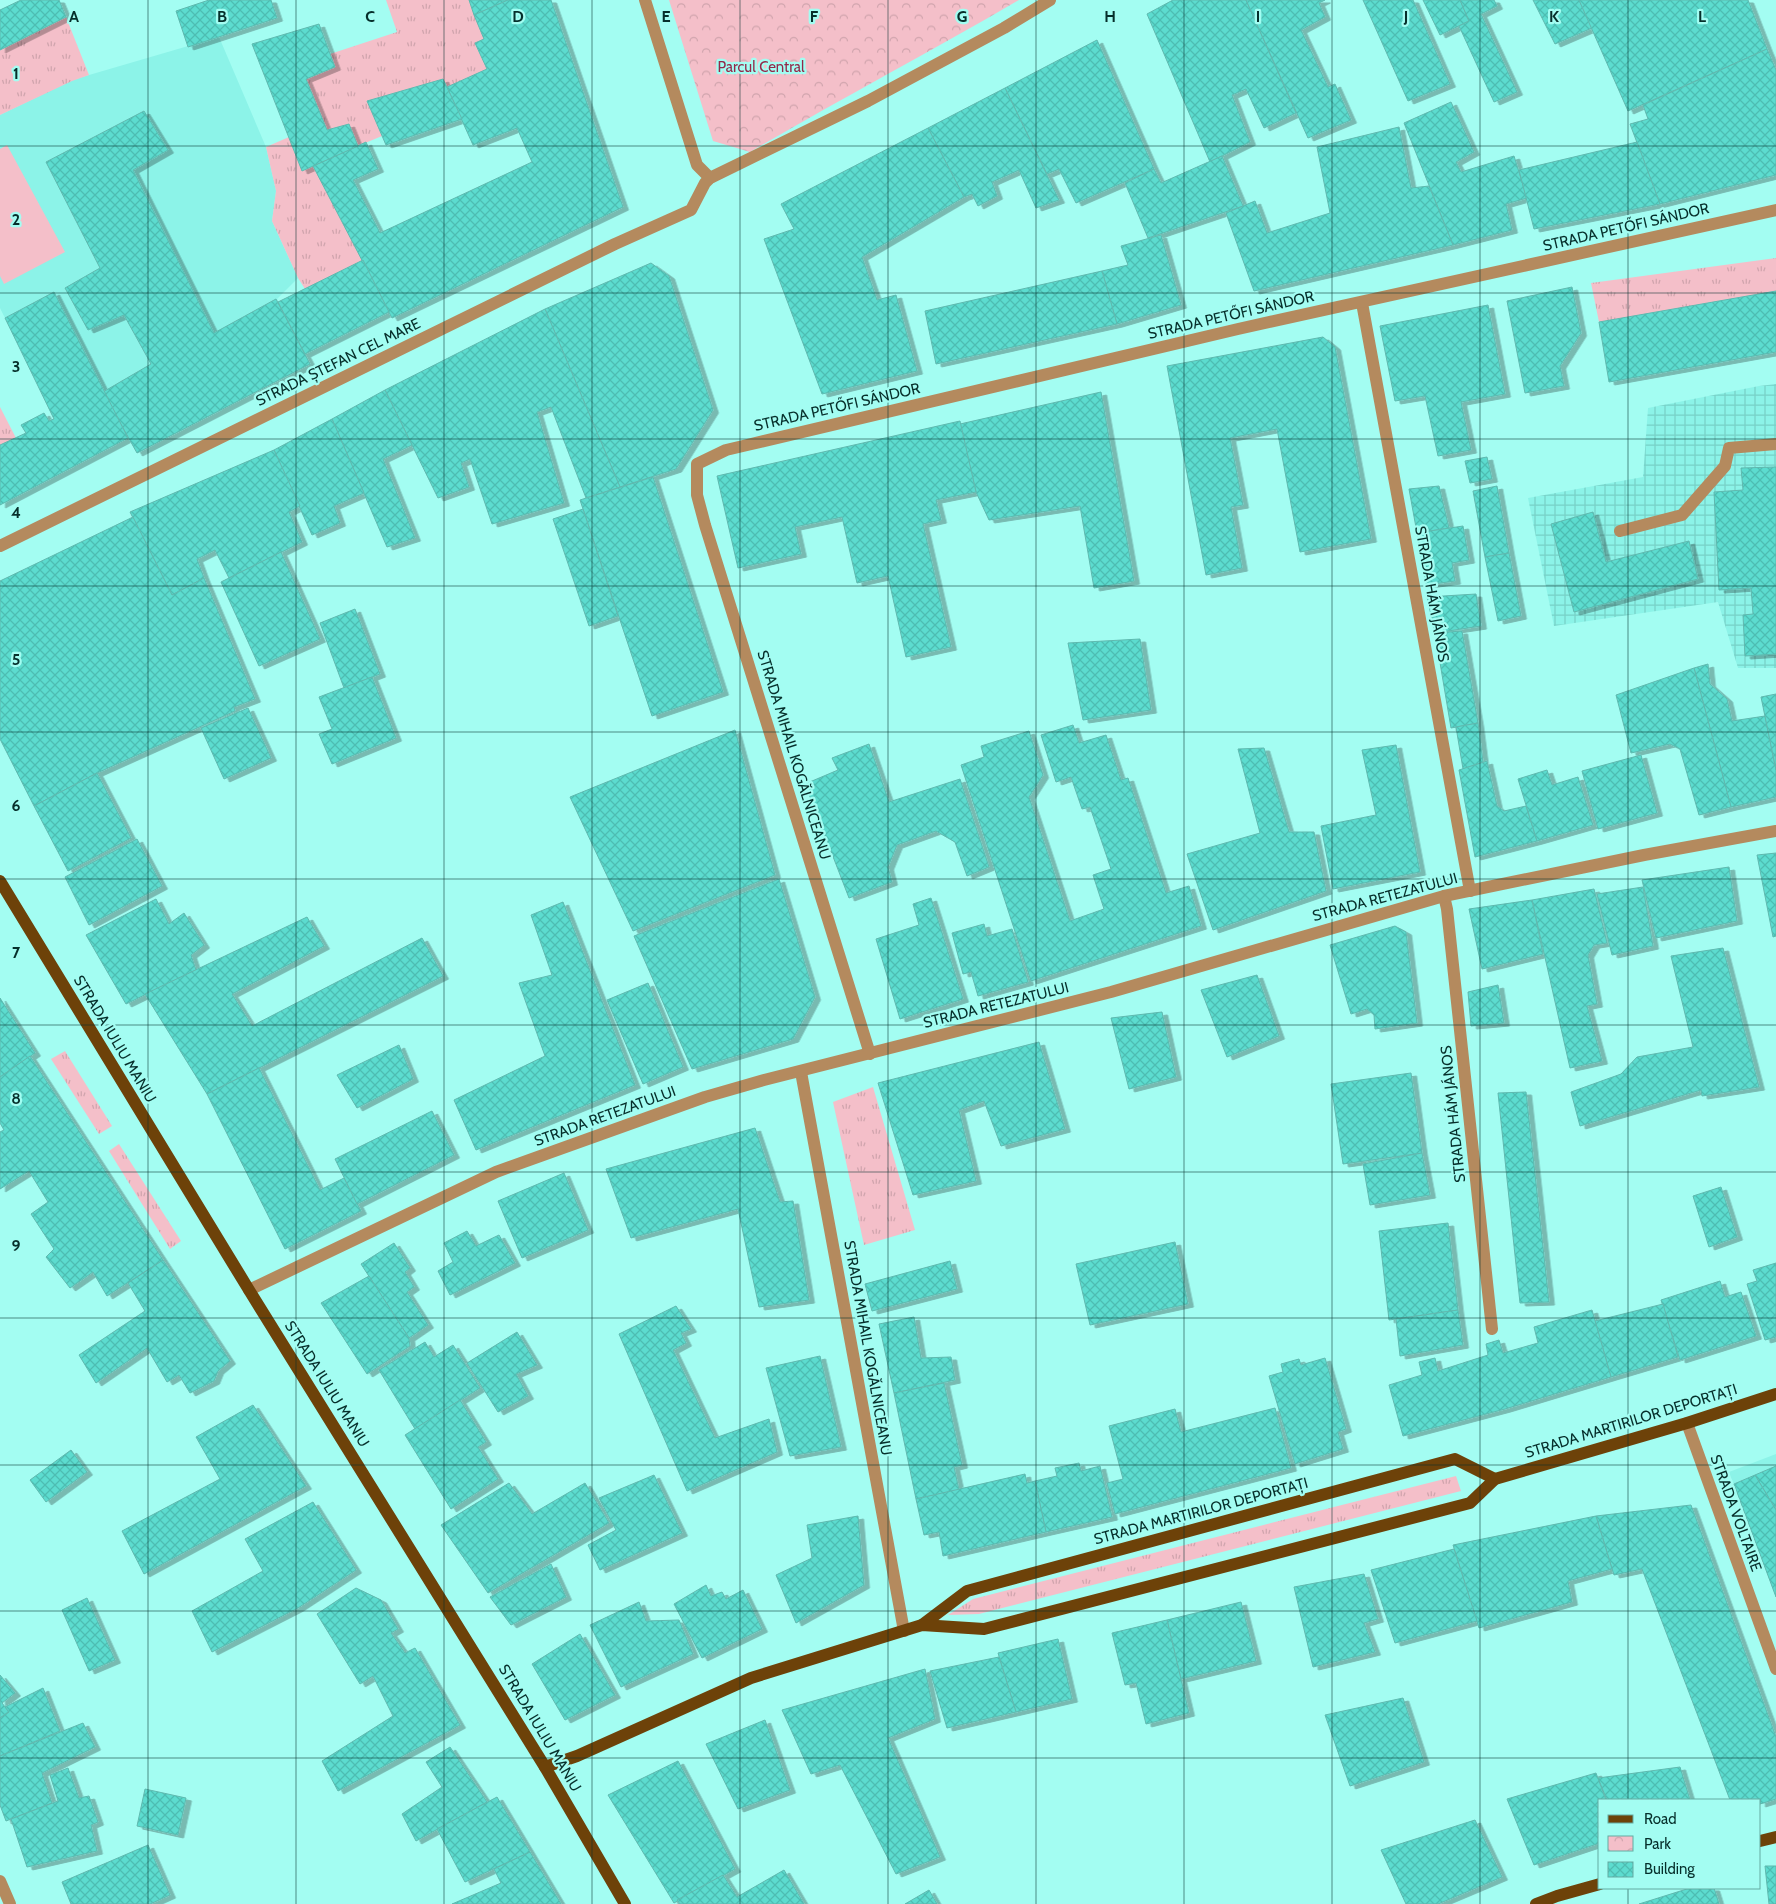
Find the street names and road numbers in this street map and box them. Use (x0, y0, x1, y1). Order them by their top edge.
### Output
street label: STRADA PETŐFI SÁNDOR (1541, 198, 1711, 255)
street label: STRADA PETŐFI SÁNDOR (1146, 286, 1316, 343)
street label: STRADA ȘTEFAN CEL MARE (253, 314, 424, 411)
street label: STRADA PETŐFI SÁNDOR (752, 378, 922, 435)
street label: STRADA HÁM JÁNOS (1411, 524, 1454, 664)
street label: STRADA MIHAIL KOGĂLNICEANU (754, 648, 834, 862)
street label: STRADA RETEZATULUI (1310, 869, 1460, 925)
street label: STRADA IULIU MANIU (70, 972, 160, 1106)
street label: STRADA RETEZATULUI (921, 978, 1071, 1032)
street label: STRADA HÁM JÁNOS (1436, 1044, 1469, 1184)
street label: STRADA RETEZATULUI (532, 1082, 678, 1150)
street label: STRADA MIHAIL KOGĂLNICEANU (840, 1239, 896, 1457)
street label: STRADA IULIU MANIU (281, 1318, 373, 1450)
street label: STRADA MARTIRILOR DEPORTAȚI (1523, 1380, 1740, 1463)
street label: STRADA VOLTAIRE (1707, 1452, 1765, 1574)
street label: STRADA MARTIRILOR DEPORTAȚI (1092, 1474, 1310, 1549)
street label: STRADA IULIU MANIU (495, 1661, 585, 1795)

